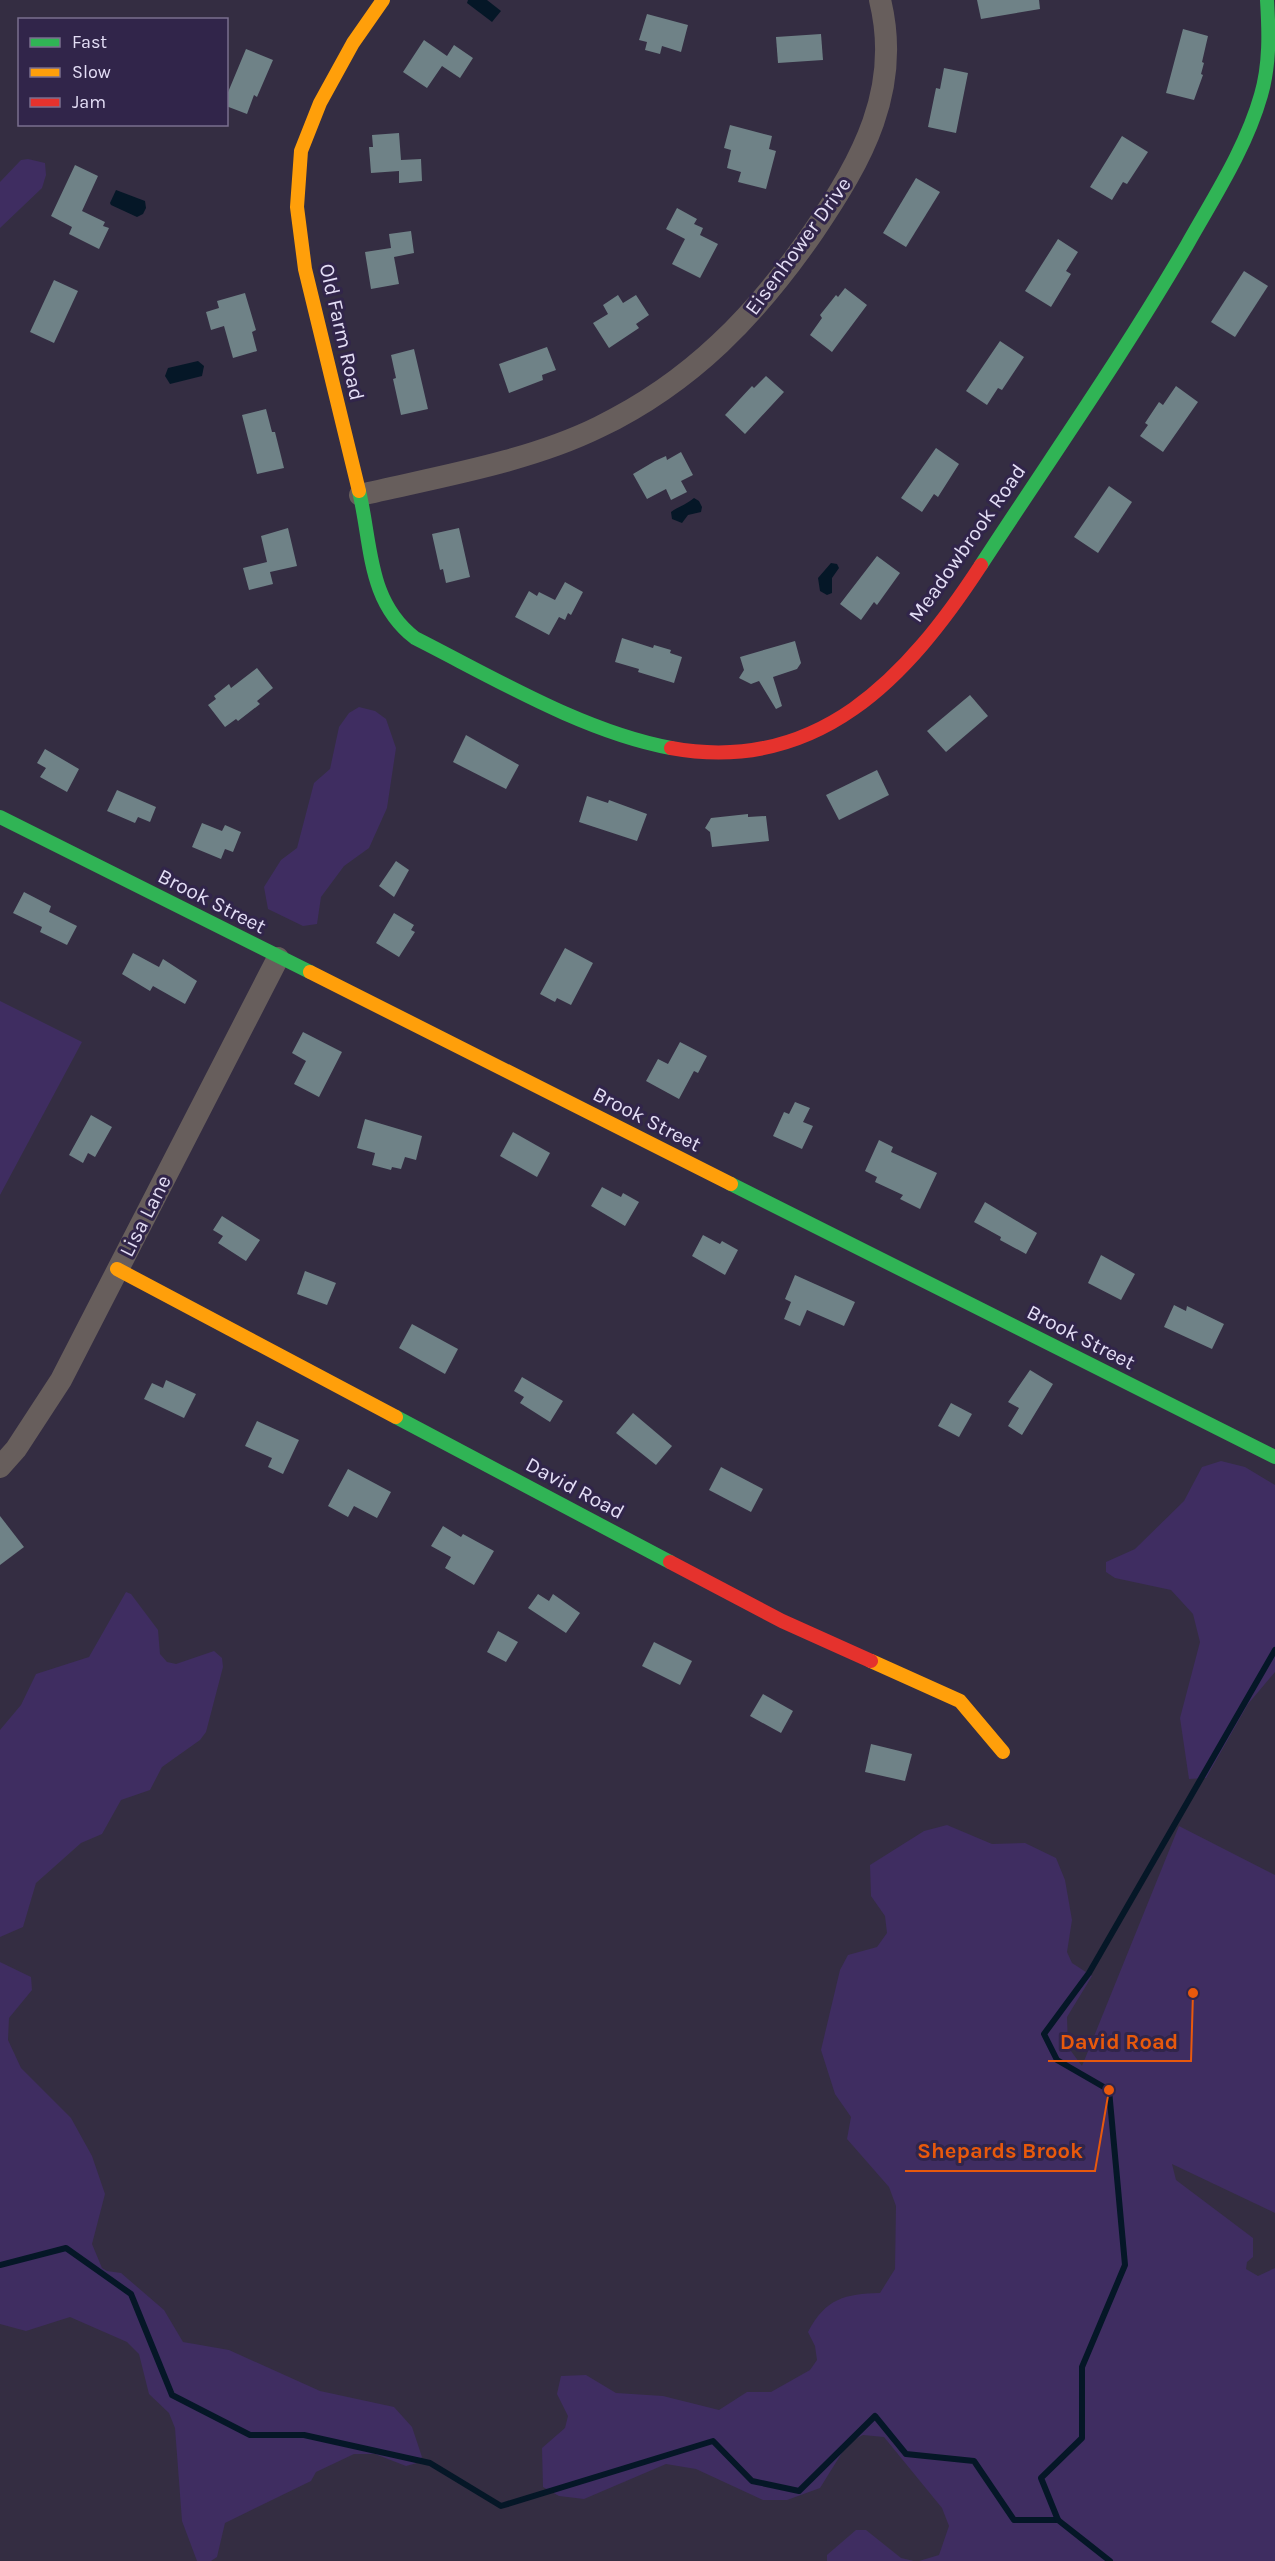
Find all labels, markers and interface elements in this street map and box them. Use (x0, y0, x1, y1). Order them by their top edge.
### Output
legend (18, 18, 228, 126)
text: Fast (72, 31, 107, 53)
text: Slow (72, 61, 111, 83)
text: Jam (72, 91, 106, 113)
street label: Eisenhower Drive (740, 172, 856, 320)
street label: Old Farm Road (315, 261, 369, 403)
street label: Meadowbrook Road (903, 459, 1031, 627)
street label: Brook Street (154, 864, 270, 939)
street label: Brook Street (589, 1082, 705, 1157)
street label: Lisa Lane (114, 1171, 176, 1261)
street label: Brook Street (1023, 1300, 1139, 1375)
street label: David Road (522, 1452, 628, 1524)
callout: David Road (1048, 2021, 1191, 2061)
text: David Road (1060, 2029, 1178, 2055)
callout: Shepards Brook (905, 2131, 1095, 2171)
text: Shepards Brook (917, 2138, 1083, 2164)

